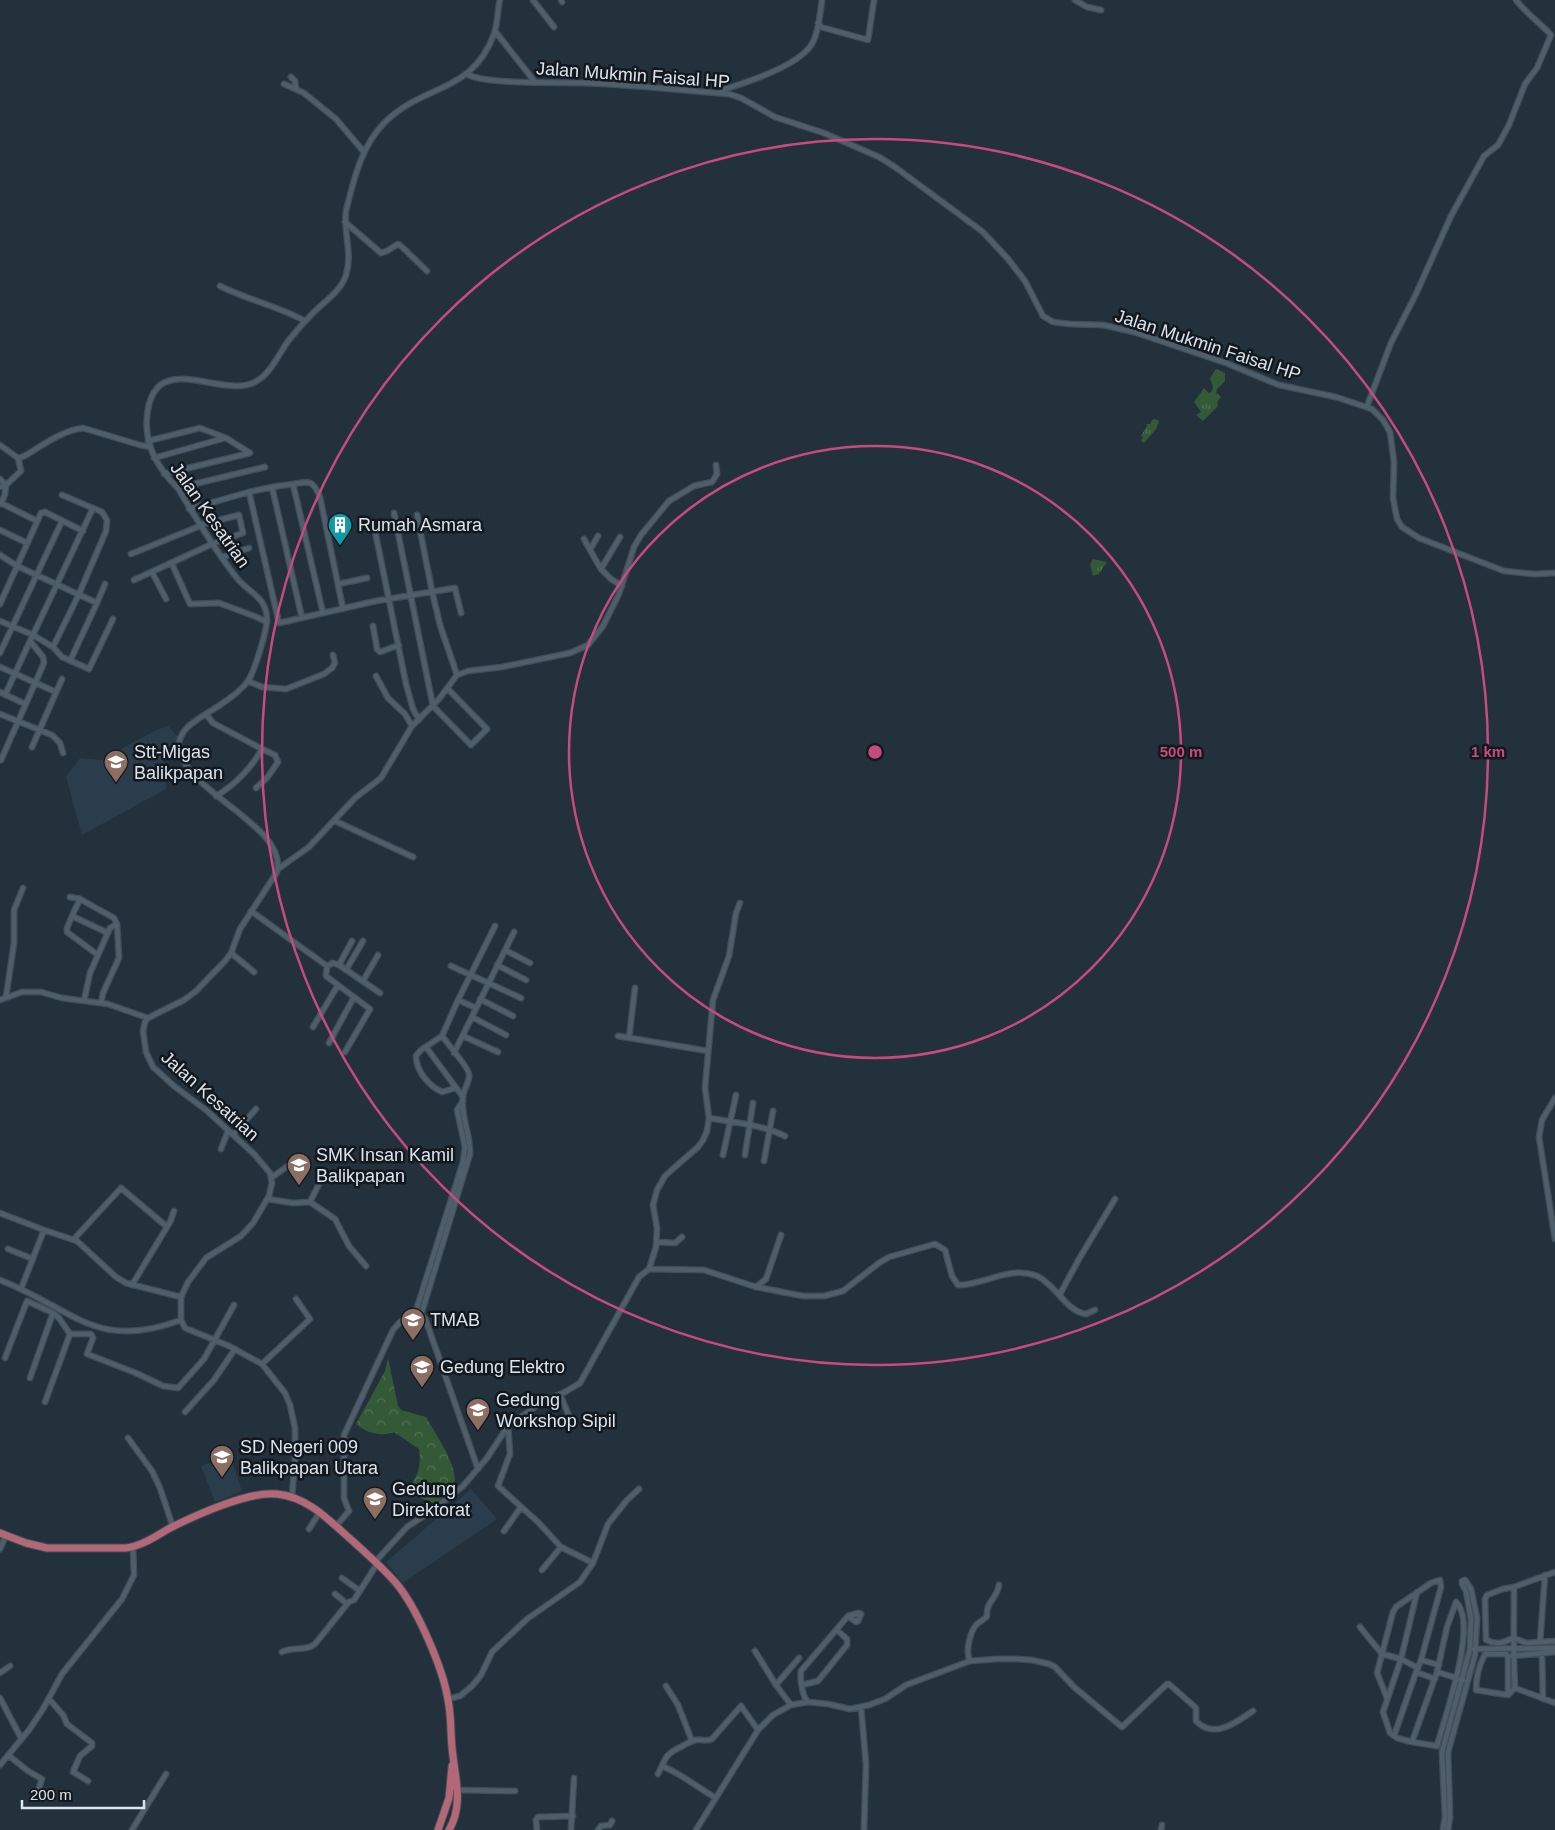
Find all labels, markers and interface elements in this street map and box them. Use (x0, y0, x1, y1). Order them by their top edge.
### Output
street label: Jalan Mukmin Faisal HP (536, 58, 730, 92)
street label: Jalan Mukmin Faisal HP (1113, 306, 1303, 384)
street label: Jalan Kesatrian (166, 458, 254, 572)
building icon: Rumah Asmara (327, 512, 353, 546)
place label: Rumah Asmara (358, 515, 483, 535)
place label: Stt-Migas Balikpapan (134, 742, 223, 783)
centre of rings (866, 743, 884, 761)
text: 500 m (1160, 743, 1202, 760)
text: 1 km (1471, 743, 1505, 760)
school or university icon: Stt-Migas Balikpapan (103, 749, 129, 783)
street label: Jalan Kesatrian (157, 1047, 263, 1145)
place label: SMK Insan Kamil Balikpapan (316, 1145, 454, 1186)
school or university icon: SMK Insan Kamil Balikpapan (286, 1152, 312, 1186)
school or university icon: TMAB (400, 1307, 426, 1341)
place label: TMAB (430, 1310, 480, 1330)
school or university icon: Gedung Elektro (409, 1354, 435, 1388)
place label: Gedung Elektro (440, 1357, 565, 1377)
place label: Gedung Workshop Sipil (496, 1390, 616, 1431)
school or university icon: Gedung Workshop Sipil (465, 1397, 491, 1431)
place label: SD Negeri 009 Balikpapan Utara (240, 1437, 379, 1478)
school or university icon: SD Negeri 009 Balikpapan Utara (209, 1444, 235, 1478)
place label: Gedung Direktorat (392, 1479, 470, 1520)
school or university icon: Gedung Direktorat (362, 1486, 388, 1520)
scale bar (22, 1778, 145, 1810)
text: 200 m (30, 1786, 72, 1803)

